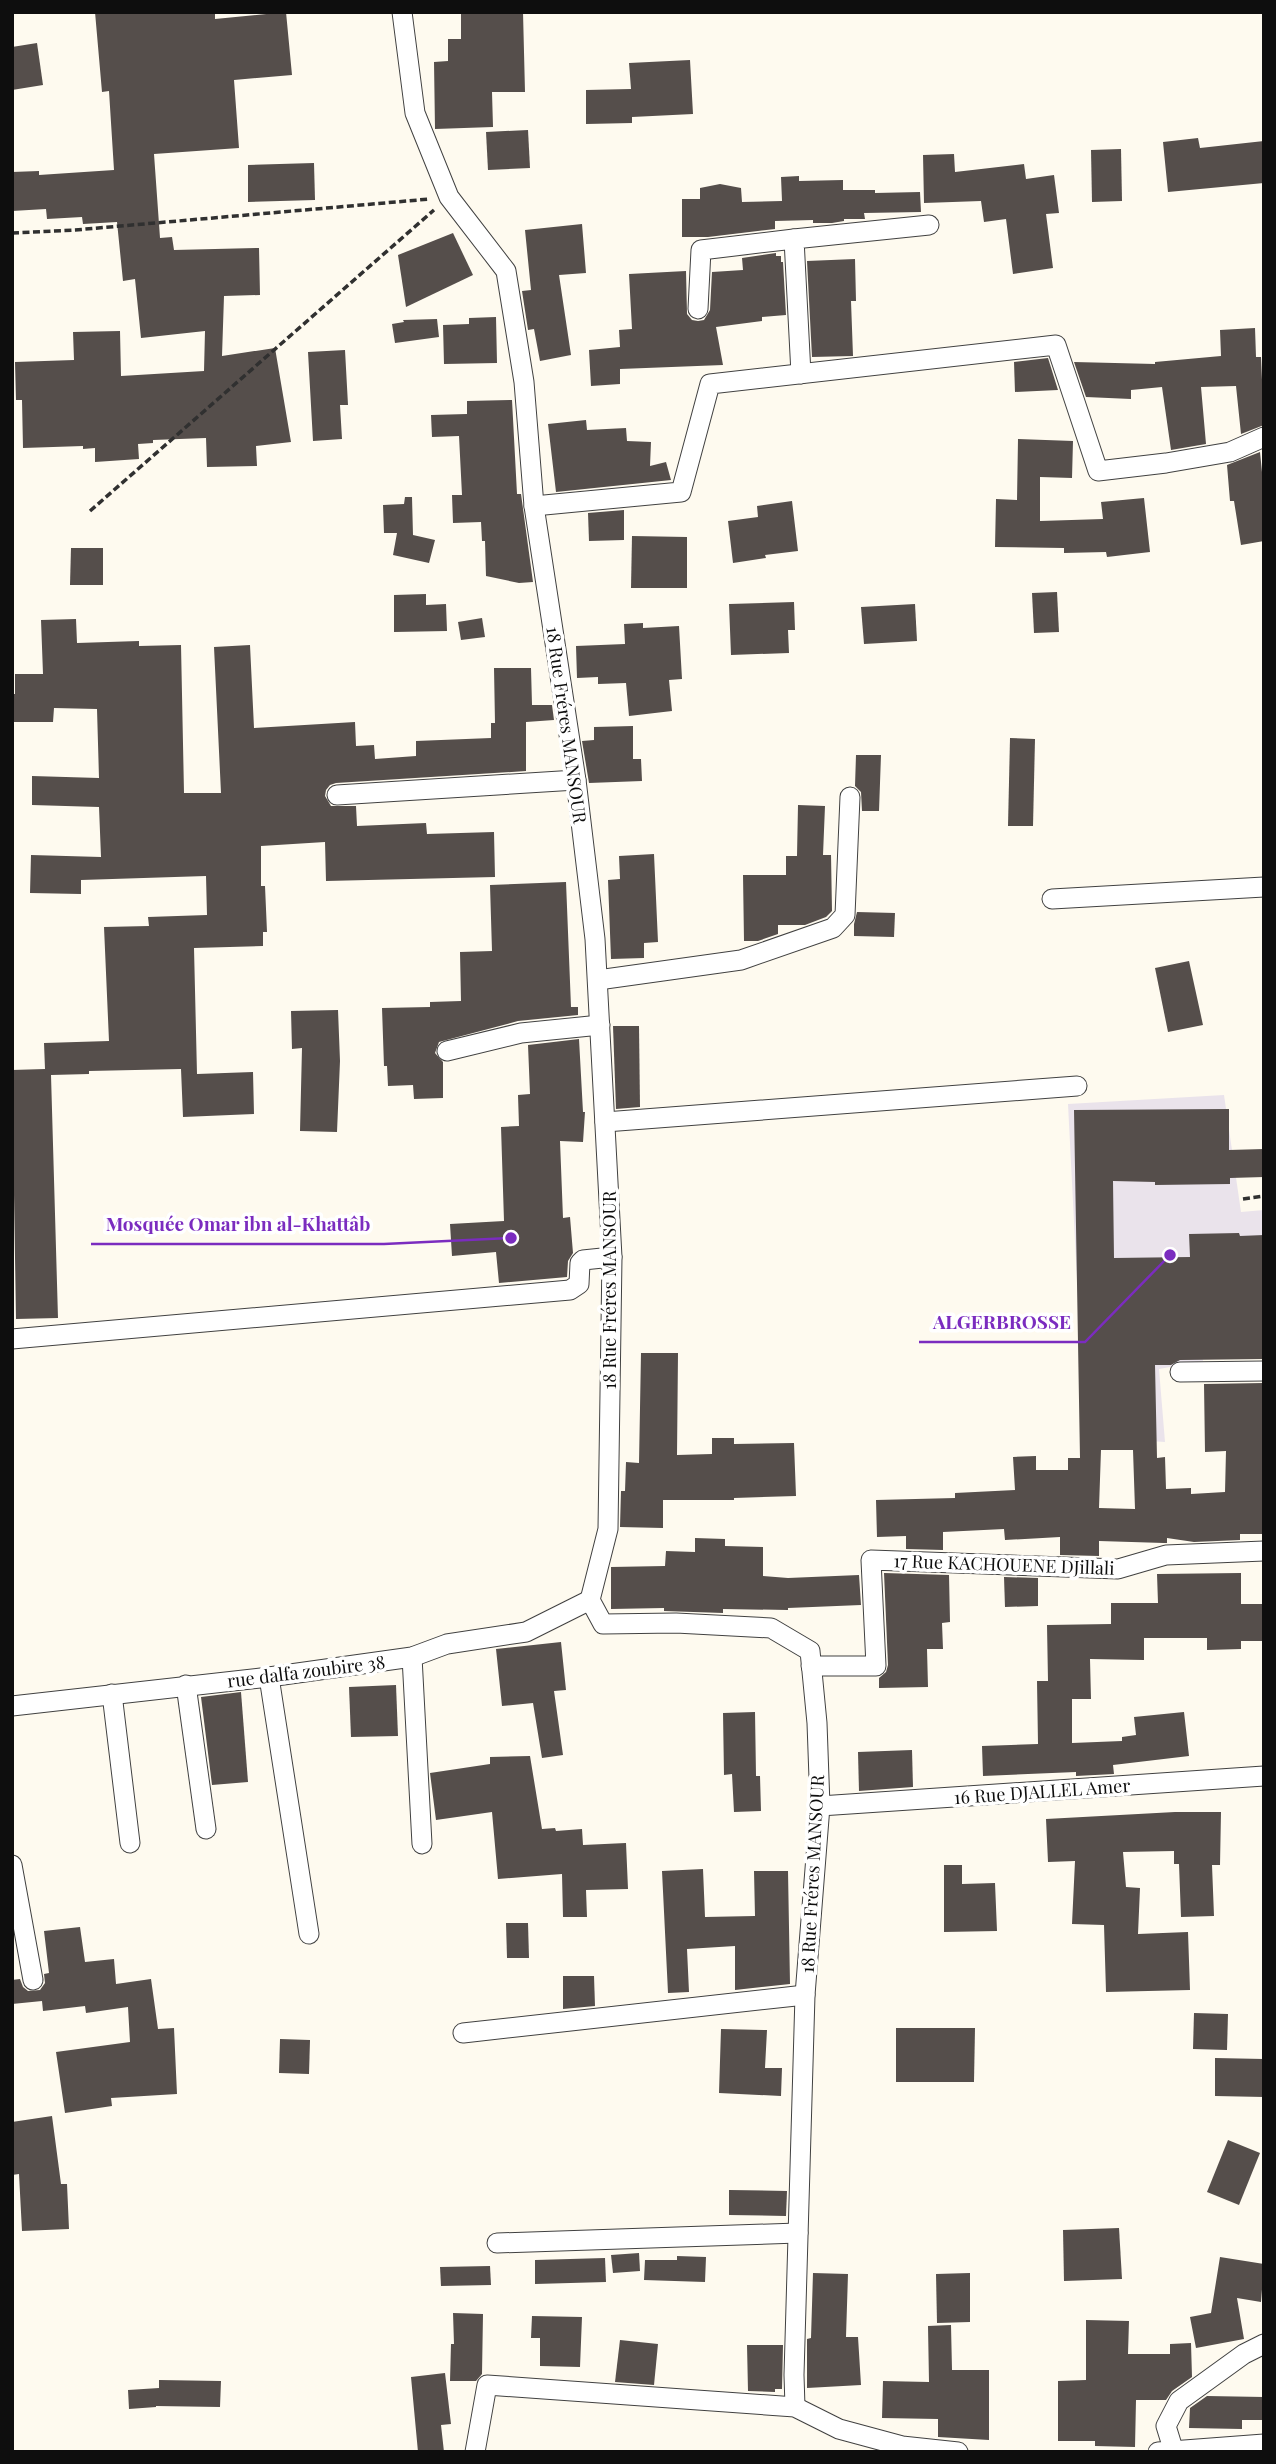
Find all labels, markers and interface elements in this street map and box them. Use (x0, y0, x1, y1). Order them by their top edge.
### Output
street label: 18 Rue Fréres MANSOUR (541, 625, 593, 825)
street label: 18 Rue Fréres MANSOUR (597, 1190, 621, 1389)
callout: Mosquée Omar ibn al-Khattâb (91, 1204, 384, 1244)
text: Mosquée Omar ibn al-Khattâb (106, 1210, 370, 1236)
callout: ALGERBROSSE (919, 1302, 1085, 1342)
text: ALGERBROSSE (932, 1308, 1071, 1334)
street label: 17 Rue KACHOUENE DJillali (893, 1548, 1115, 1580)
street label: rue dalfa zoubire 38 (226, 1649, 386, 1693)
street label: 16 Rue DJALLEL Amer (953, 1773, 1131, 1809)
street label: 18 Rue Fréres MANSOUR (795, 1774, 829, 1974)

